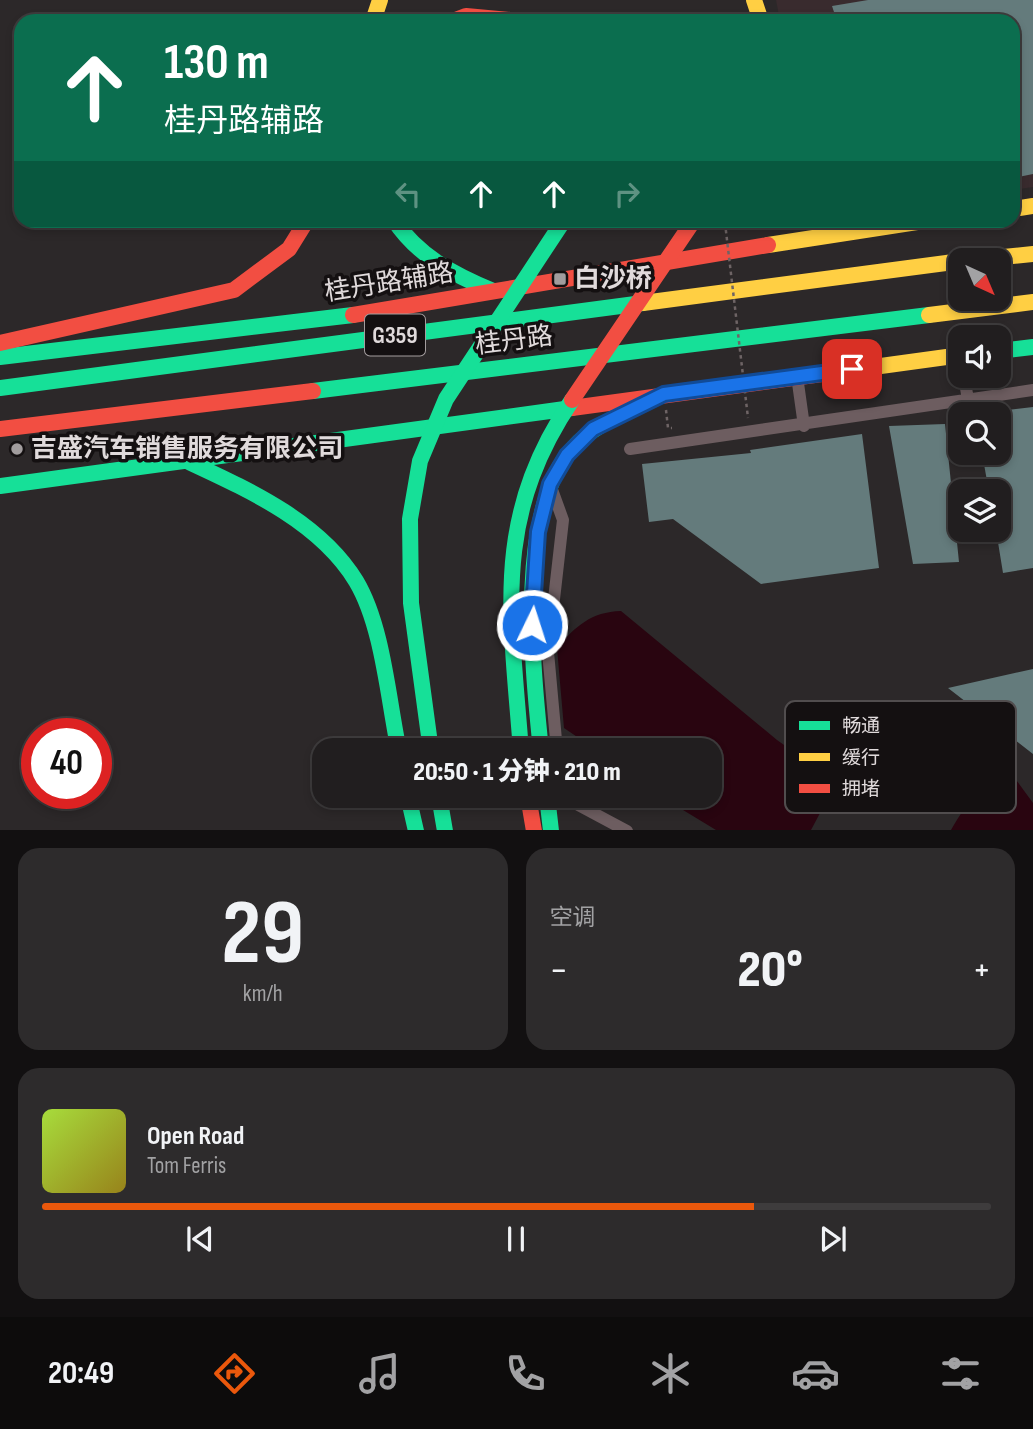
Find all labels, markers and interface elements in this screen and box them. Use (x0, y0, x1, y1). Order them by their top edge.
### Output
text: 130 m (164, 34, 269, 93)
icon: ahead (49, 42, 140, 133)
text: 桂丹路辅路 (164, 102, 324, 141)
icon: left (389, 175, 427, 213)
icon: ahead (462, 175, 500, 213)
icon: ahead (535, 175, 573, 213)
icon: right (608, 175, 646, 213)
north arrow (948, 248, 1012, 312)
map controls (948, 248, 1011, 542)
street label: 桂丹路辅路 (322, 258, 456, 308)
place label: 白沙桥 (574, 264, 652, 295)
marker: 白沙桥 (552, 271, 568, 287)
road number: G359 (365, 314, 425, 356)
street label: 桂丹路 (473, 321, 555, 361)
button: sound (948, 325, 1011, 388)
pin (822, 339, 882, 399)
icon: arrive (833, 350, 871, 388)
button: search (948, 402, 1011, 465)
place label: 吉盛汽车销售服务有限公司 (31, 434, 343, 465)
marker: 吉盛汽车销售服务有限公司 (9, 441, 25, 457)
button: layers (948, 479, 1011, 542)
position arrow (495, 588, 569, 662)
legend (785, 701, 1016, 813)
text: 畅通 (842, 715, 880, 738)
speed limit sign: 40 (21, 718, 112, 809)
text: 缓行 (842, 747, 880, 770)
text: 20:50 · 1 分钟 · 210 m (413, 757, 621, 788)
text: 拥堵 (842, 778, 880, 801)
text: 29 (221, 880, 304, 989)
text: 空调 (550, 904, 596, 932)
text: 20° (738, 939, 803, 1002)
text: − (550, 948, 568, 993)
text: + (972, 948, 991, 993)
text: km/h (243, 980, 283, 1008)
text: Open Road (147, 1121, 244, 1152)
text: Tom Ferris (147, 1152, 226, 1180)
icon: previous (181, 1220, 219, 1258)
icon: pause (497, 1220, 535, 1258)
icon: next (814, 1220, 852, 1258)
icon: directions (210, 1349, 259, 1398)
icon: music (355, 1349, 404, 1398)
icon: phone (501, 1349, 550, 1398)
icon: climate (646, 1349, 695, 1398)
icon: car (791, 1349, 840, 1398)
icon: filters (936, 1349, 985, 1398)
text: 20:49 (48, 1354, 114, 1393)

